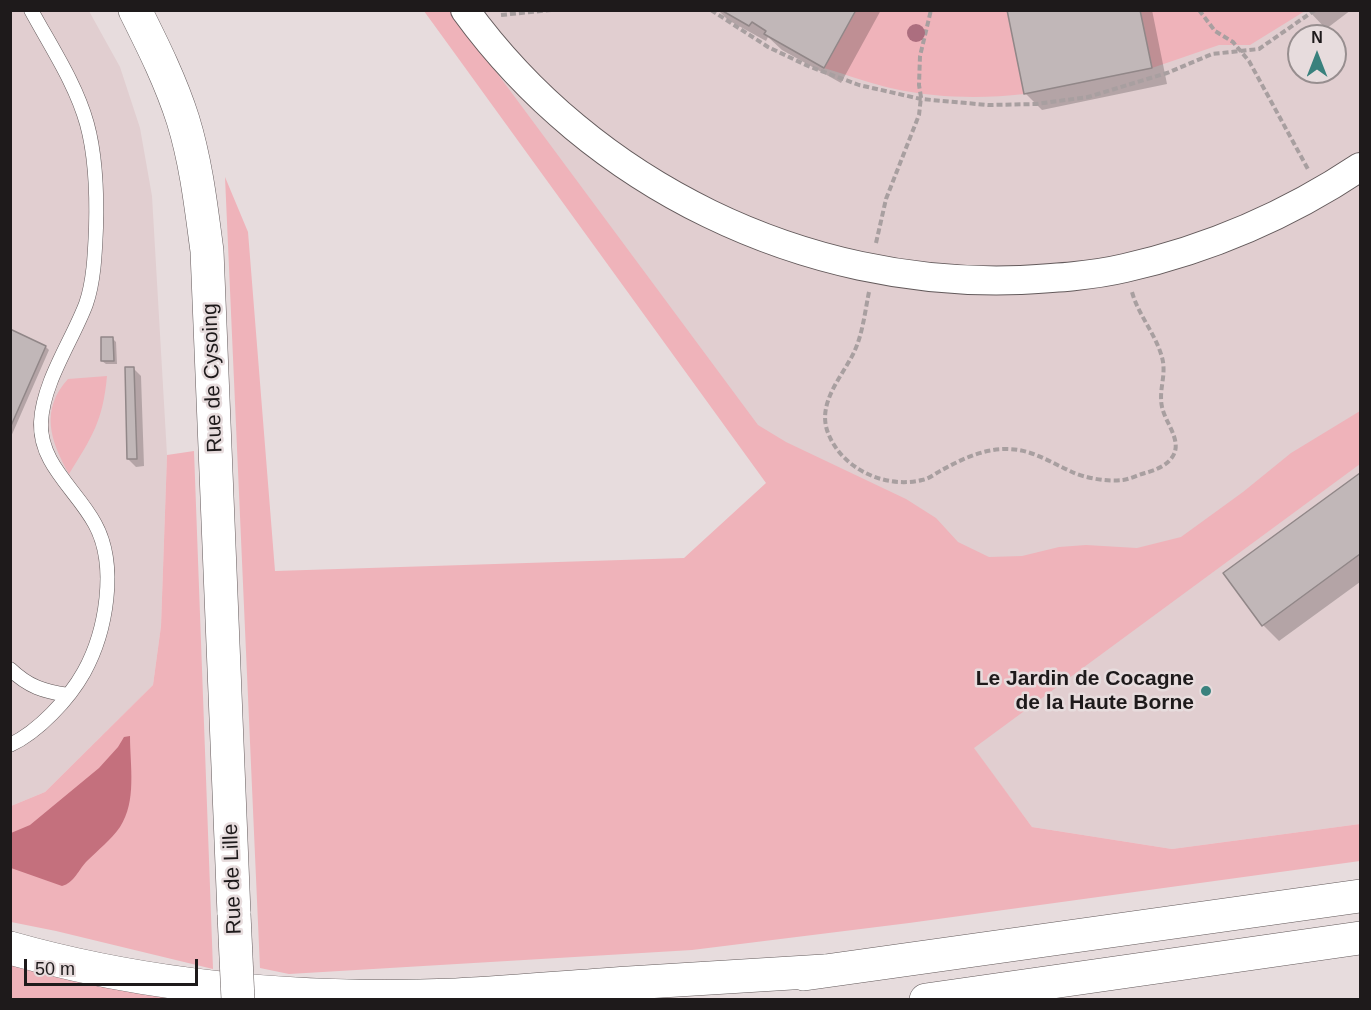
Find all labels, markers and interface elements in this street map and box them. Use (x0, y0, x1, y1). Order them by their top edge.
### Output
north arrow (1287, 24, 1347, 84)
text: N (1311, 29, 1323, 46)
street label: Rue de Cysoing (198, 303, 228, 453)
place label: Le Jardin de Cocagne de la Haute Borne (976, 666, 1194, 716)
marker: Le Jardin de Cocagne de la Haute Borne (1199, 684, 1213, 698)
street label: Rue de Lille (218, 823, 248, 935)
scale bar (27, 947, 201, 985)
text: 50 m (35, 959, 75, 979)

